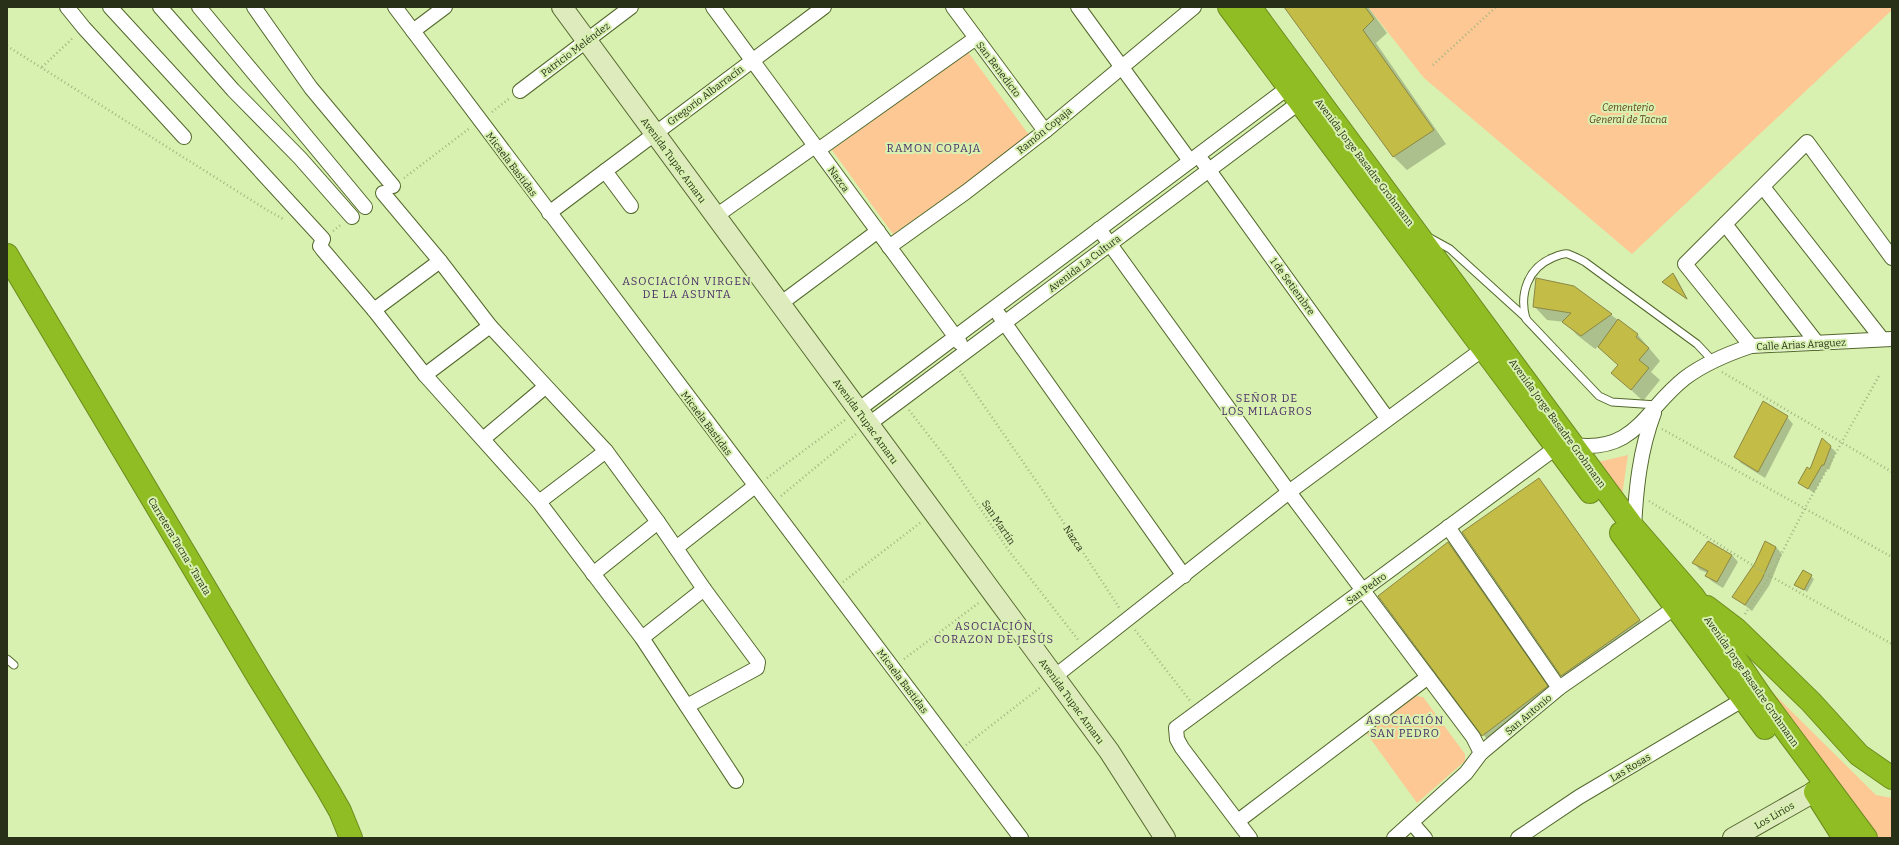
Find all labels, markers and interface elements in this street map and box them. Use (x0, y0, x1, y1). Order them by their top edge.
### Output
street label: Patricio Meléndez (539, 20, 612, 80)
street label: San Benedicto (973, 40, 1023, 100)
street label: Gregorio Albarracín (664, 62, 747, 128)
street label: Avenida Jorge Basadre Grohmann (1312, 96, 1416, 229)
park label: Cementerio General de Tacna (1589, 102, 1667, 126)
street label: Ramón Copaja (1015, 105, 1075, 157)
street label: Avenida Tupac Amaru (638, 116, 708, 206)
street label: Micaela Bastidas (483, 130, 539, 199)
district label: RAMON COPAJA (887, 142, 981, 155)
street label: Nazca (825, 165, 852, 195)
street label: Avenida La Cultura (1046, 232, 1123, 295)
street label: 1 de Setiembre (1267, 256, 1317, 318)
district label: ASOCIACIÓN VIRGEN DE LA ASUNTA (622, 274, 752, 301)
street label: Calle Arias Araguez (1756, 337, 1846, 353)
street label: Avenida Jorge Basadre Grohmann (1506, 357, 1608, 491)
street label: Avenida Tupac Amaru (830, 377, 900, 467)
street label: Micaela Bastidas (678, 389, 734, 458)
district label: SEÑOR DE LOS MILAGROS (1221, 392, 1313, 418)
street label: Carretera Tacna - Tarata (145, 496, 213, 598)
street label: San Martín (979, 497, 1019, 548)
street label: Nazca (1060, 523, 1086, 554)
street label: San Pedro (1344, 570, 1389, 607)
street label: Avenida Jorge Basadre Grohmann (1701, 614, 1801, 750)
district label: ASOCIACIÓN CORAZON DE JESÚS (934, 619, 1054, 646)
street label: Micaela Bastidas (874, 647, 930, 716)
street label: Avenida Tupac Amaru (1036, 657, 1106, 747)
street label: San Antonio (1503, 692, 1555, 738)
district label: ASOCIACIÓN SAN PEDRO (1366, 713, 1444, 740)
street label: Las Rosas (1608, 751, 1653, 785)
street label: Los Lirios (1752, 800, 1797, 832)

